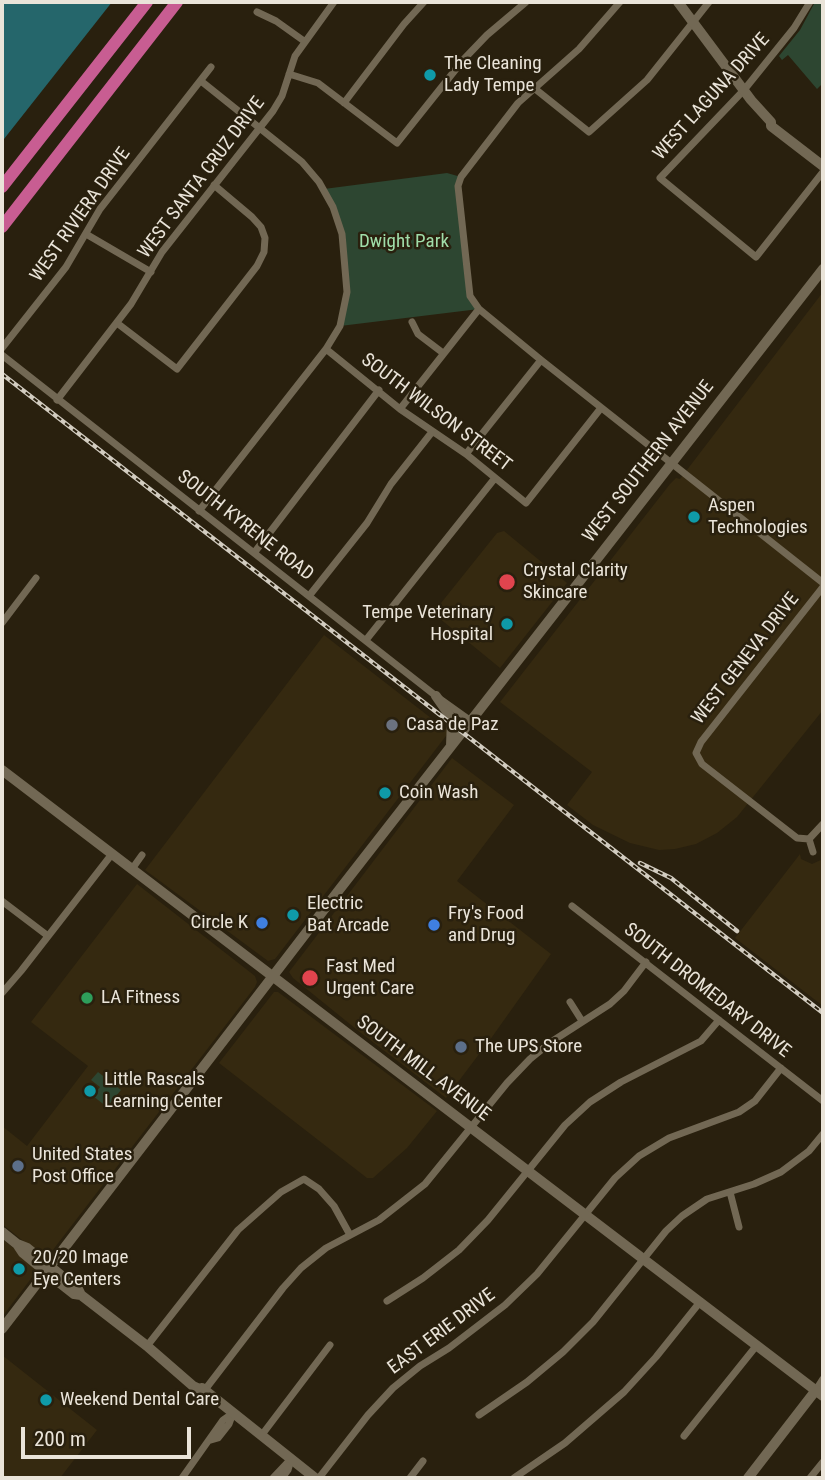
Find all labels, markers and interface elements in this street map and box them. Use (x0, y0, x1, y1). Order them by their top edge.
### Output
street label: WEST LAGUNA DRIVE (649, 29, 775, 165)
place label: The Cleaning Lady Tempe (444, 53, 542, 97)
marker: The Cleaning Lady Tempe (422, 67, 438, 83)
street label: WEST SANTA CRUZ DRIVE (134, 93, 270, 263)
street label: WEST RIVIERA DRIVE (26, 143, 136, 287)
park label: Dwight Park (359, 231, 449, 253)
street label: SOUTH WILSON STREET (356, 349, 516, 477)
street label: WEST SOUTHERN AVENUE (579, 376, 719, 548)
street label: SOUTH KYRENE ROAD (172, 466, 318, 586)
place label: Aspen Technologies (708, 495, 808, 539)
marker: Aspen Technologies (686, 509, 702, 525)
place label: Crystal Clarity Skincare (523, 560, 628, 604)
marker: Crystal Clarity Skincare (497, 572, 517, 592)
street label: WEST GENEVA DRIVE (687, 589, 805, 729)
place label: Tempe Veterinary Hospital (362, 602, 493, 646)
marker: Tempe Veterinary Hospital (499, 616, 515, 632)
place label: Casa de Paz (406, 714, 499, 736)
marker: Casa de Paz (384, 717, 400, 733)
place label: Coin Wash (399, 782, 478, 804)
marker: Coin Wash (377, 785, 393, 801)
place label: Electric Bat Arcade (307, 893, 389, 937)
place label: Fry's Food and Drug (448, 903, 524, 947)
marker: Electric Bat Arcade (285, 907, 301, 923)
place label: Circle K (190, 912, 248, 934)
marker: Circle K (254, 915, 270, 931)
marker: Fry's Food and Drug (426, 917, 442, 933)
street label: SOUTH DROMEDARY DRIVE (619, 919, 795, 1063)
place label: Fast Med Urgent Care (326, 956, 414, 1000)
marker: Fast Med Urgent Care (300, 968, 320, 988)
place label: LA Fitness (101, 987, 180, 1009)
marker: LA Fitness (79, 990, 95, 1006)
street label: SOUTH MILL AVENUE (352, 1011, 494, 1127)
place label: The UPS Store (475, 1036, 582, 1058)
marker: The UPS Store (453, 1039, 469, 1055)
place label: Little Rascals Learning Center (104, 1069, 223, 1113)
marker: Little Rascals Learning Center (82, 1083, 98, 1099)
place label: United States Post Office (32, 1144, 132, 1188)
marker: United States Post Office (10, 1158, 26, 1174)
place label: 20/20 Image Eye Centers (33, 1247, 128, 1291)
marker: 20/20 Image Eye Centers (11, 1261, 27, 1277)
street label: EAST ERIE DRIVE (384, 1284, 500, 1380)
place label: Weekend Dental Care (60, 1389, 219, 1411)
marker: Weekend Dental Care (38, 1392, 54, 1408)
scale bar (24, 1414, 194, 1458)
text: 200 m (34, 1427, 86, 1451)

